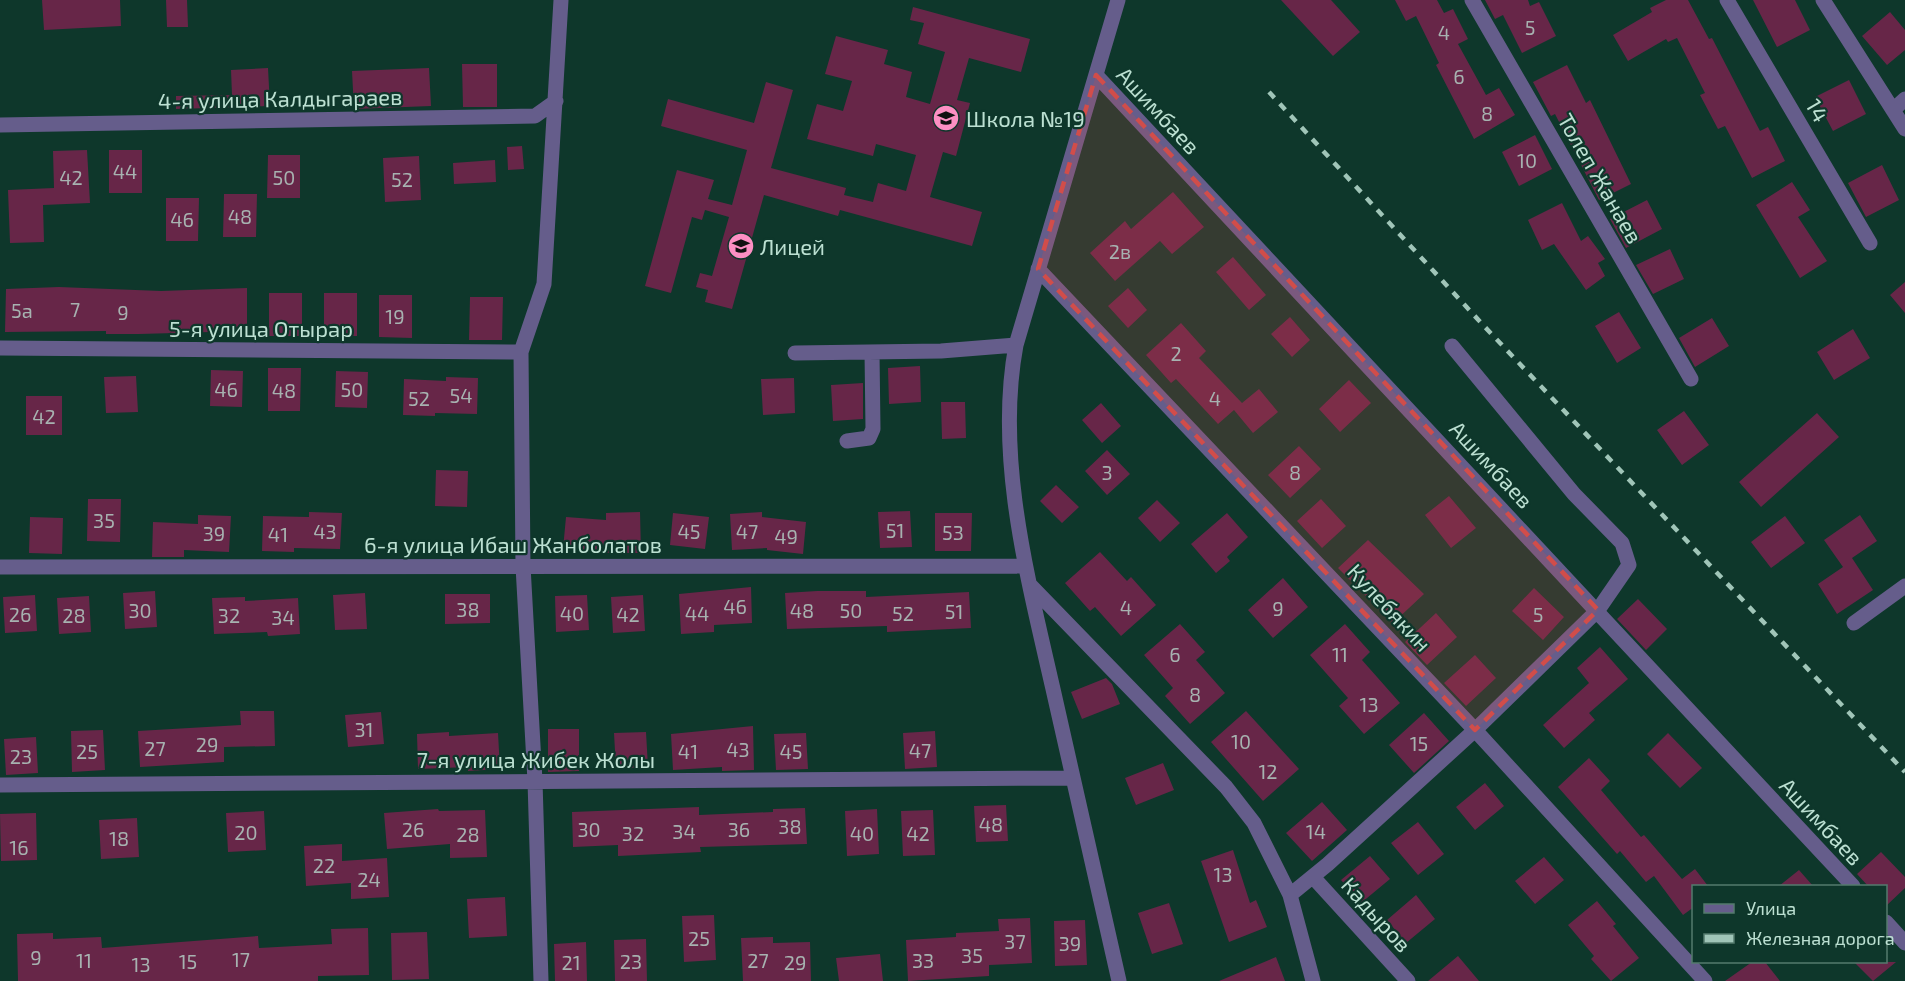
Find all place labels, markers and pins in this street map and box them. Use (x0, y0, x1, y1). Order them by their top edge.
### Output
school or university icon: Школа №19 (931, 103, 961, 133)
place label: Школа №19 (966, 105, 1085, 131)
school or university icon: Лицей (726, 231, 756, 261)
place label: Лицей (760, 233, 825, 259)

